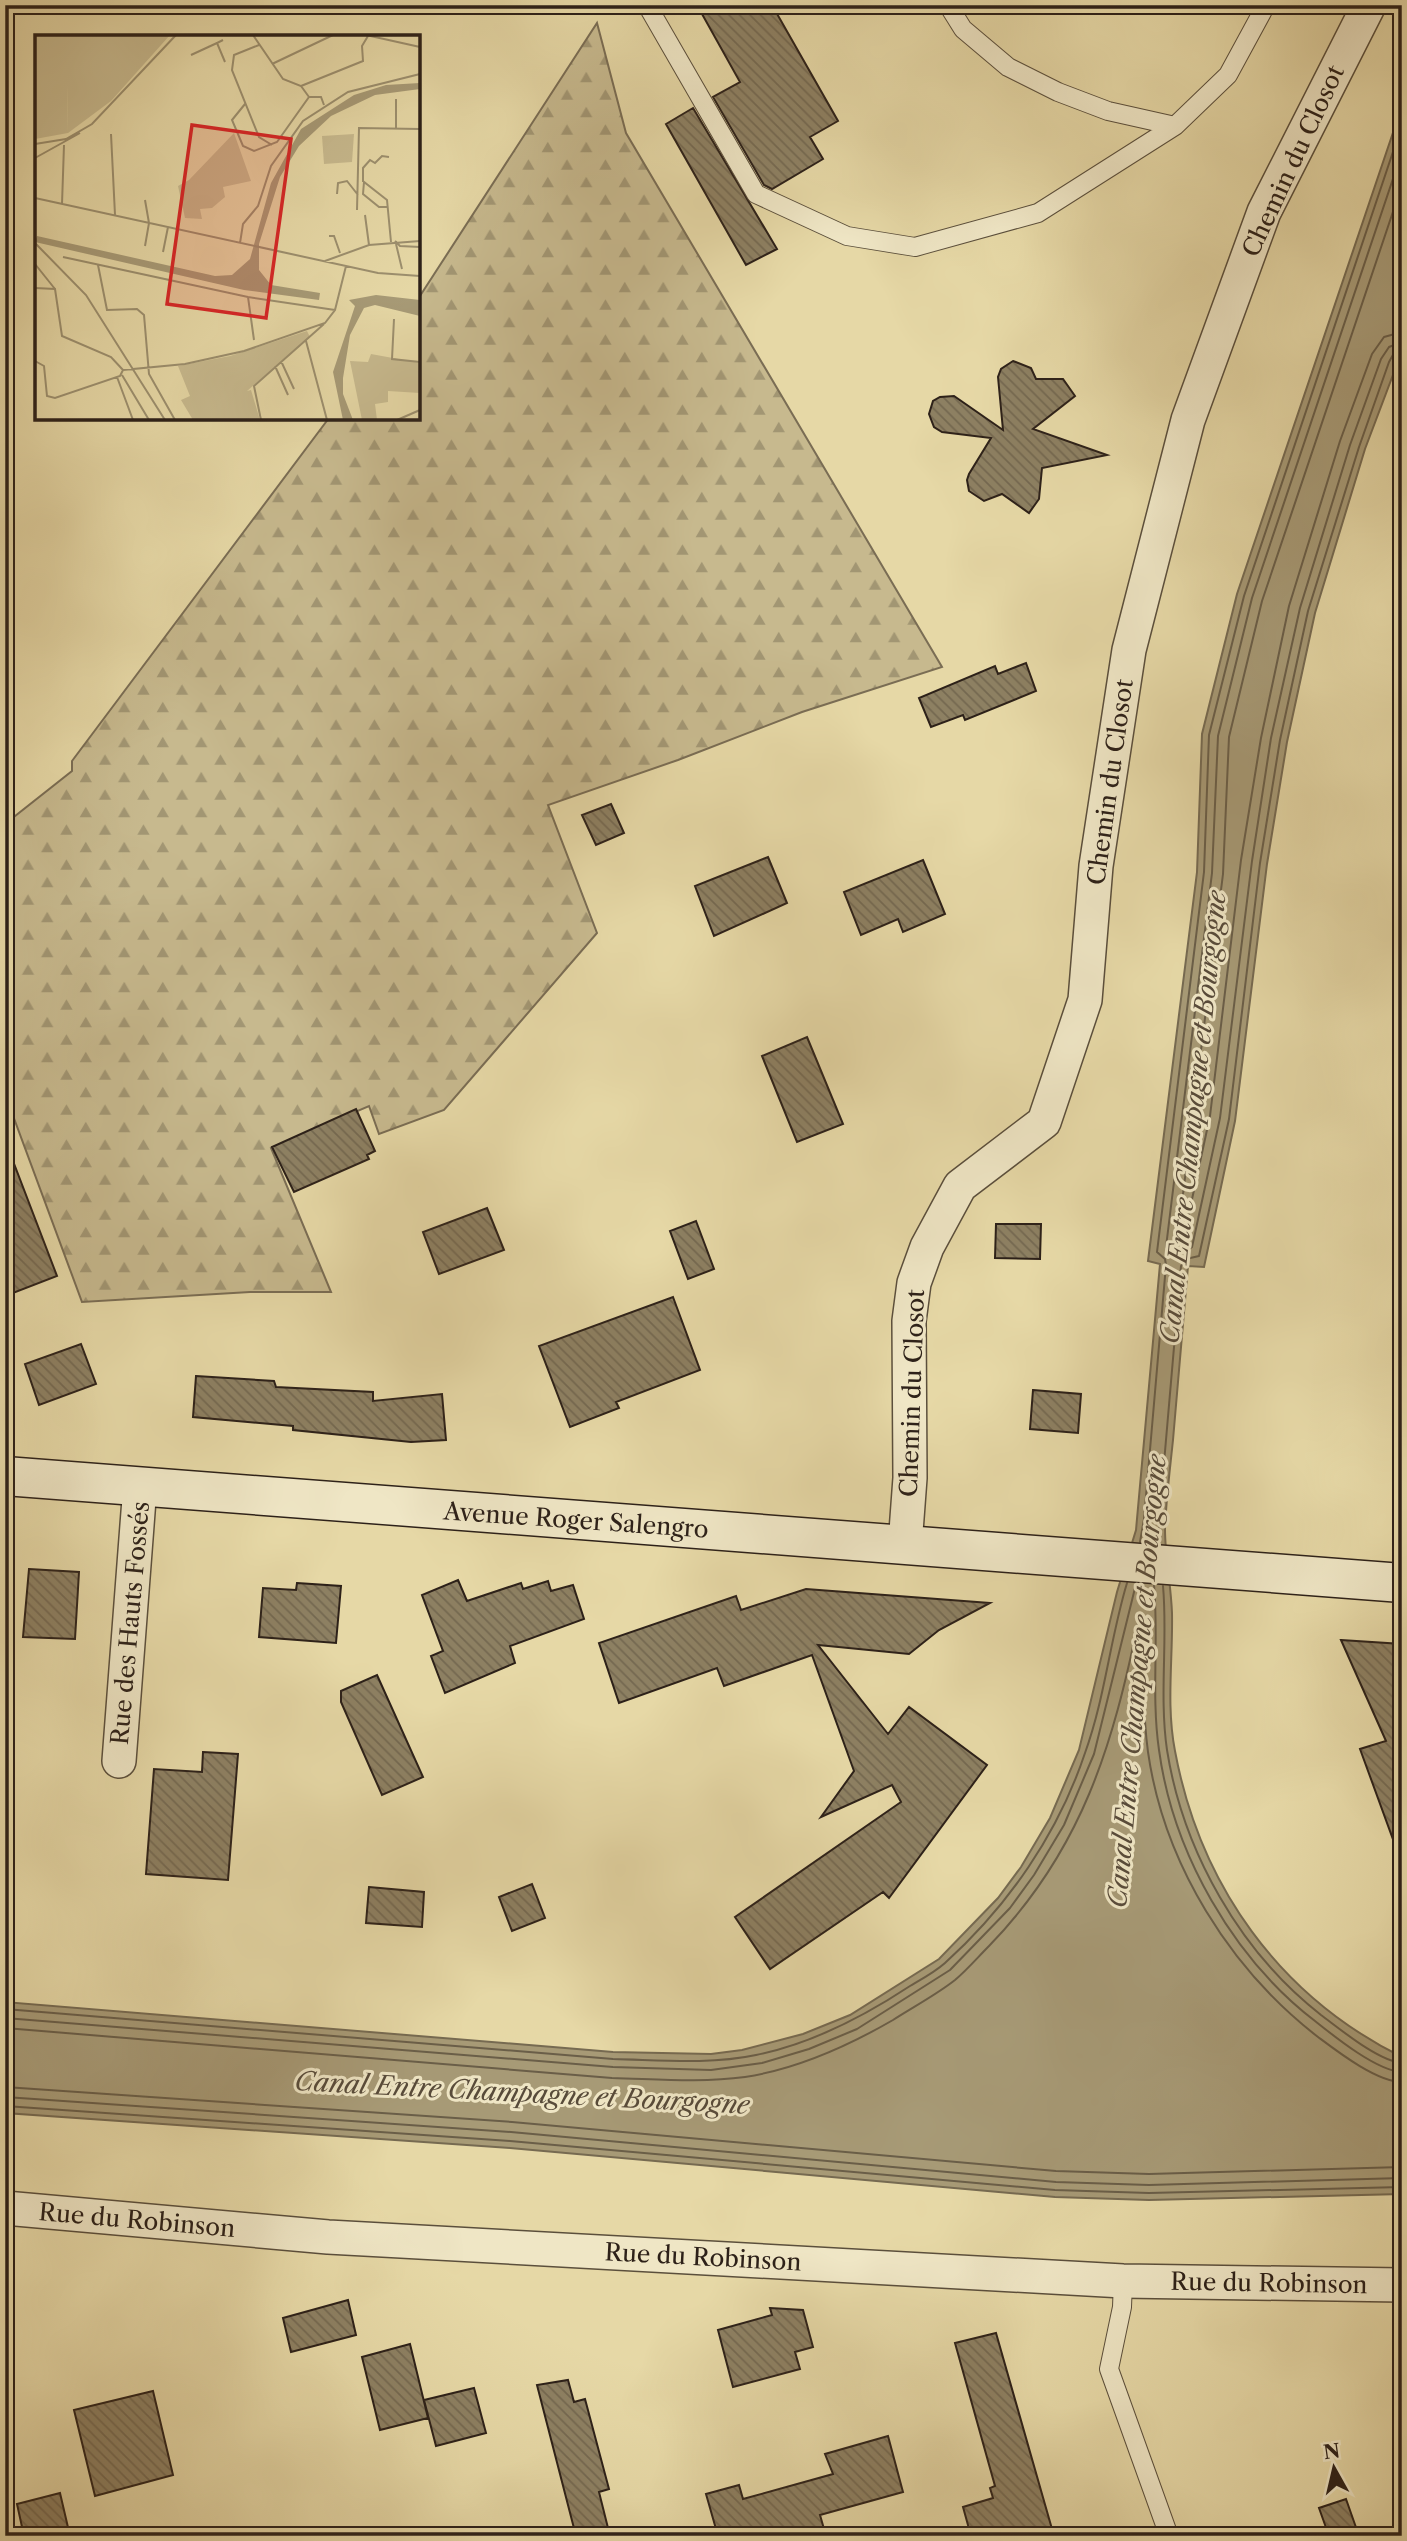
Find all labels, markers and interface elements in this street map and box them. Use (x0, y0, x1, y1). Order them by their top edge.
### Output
inset map (35, 35, 420, 420)
street label: Chemin du Closot (1236, 60, 1350, 261)
street label: Chemin du Closot (1081, 677, 1139, 887)
water label: Canal Entre Champagne et Bourgogne (1153, 887, 1233, 1345)
street label: Chemin du Closot (894, 1288, 930, 1497)
water label: Canal Entre Champagne et Bourgogne (1101, 1451, 1173, 1909)
street label: Avenue Roger Salengro (442, 1496, 709, 1544)
street label: Rue des Hauts Fossés (105, 1500, 155, 1746)
water label: Canal Entre Champagne et Bourgogne (294, 2065, 752, 2121)
street label: Rue du Robinson (38, 2197, 236, 2243)
street label: Rue du Robinson (604, 2237, 802, 2277)
street label: Rue du Robinson (1170, 2267, 1368, 2299)
north arrow (1298, 2432, 1368, 2502)
text: N (1322, 2439, 1341, 2464)

